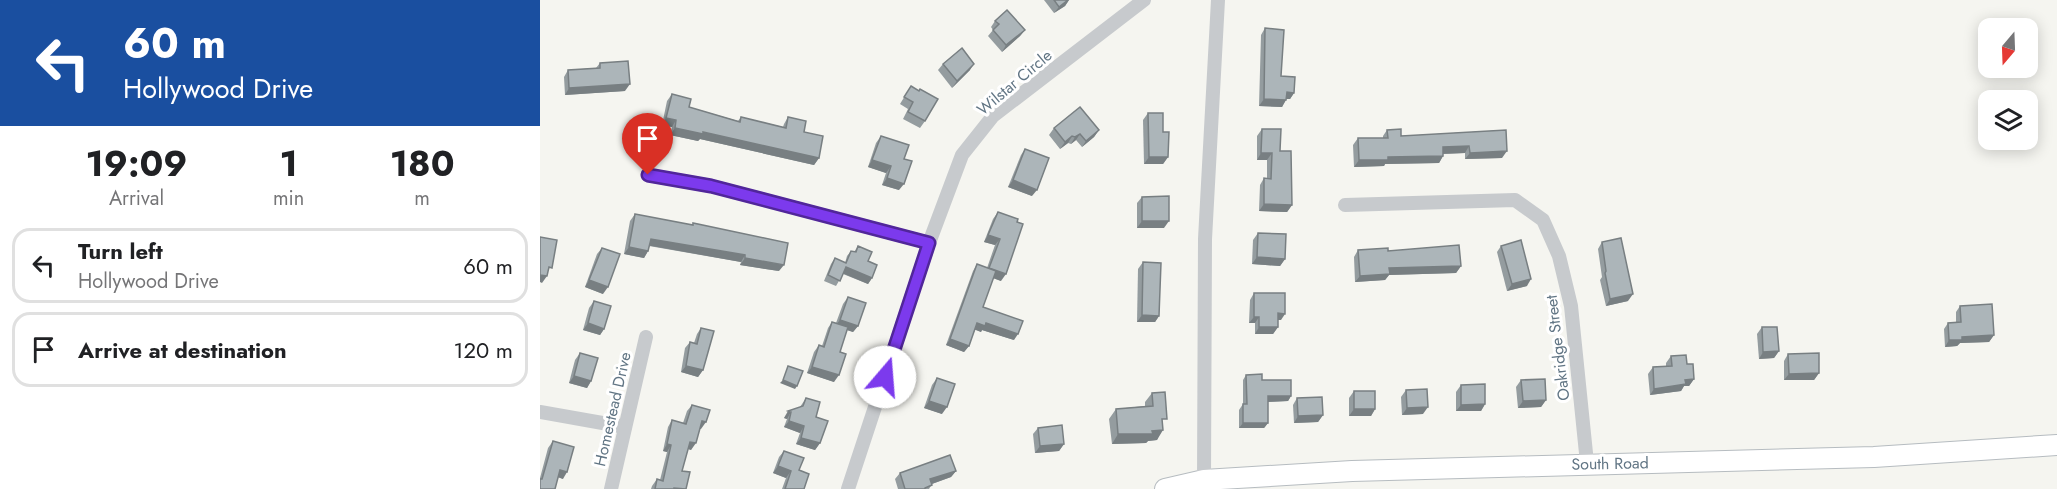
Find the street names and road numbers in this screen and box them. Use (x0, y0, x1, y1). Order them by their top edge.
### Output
street label: Wilstar Circle (972, 44, 1057, 121)
street label: Oakridge Street (1540, 294, 1575, 402)
street label: Homestead Drive (588, 350, 637, 469)
street label: South Road (1571, 451, 1649, 476)

